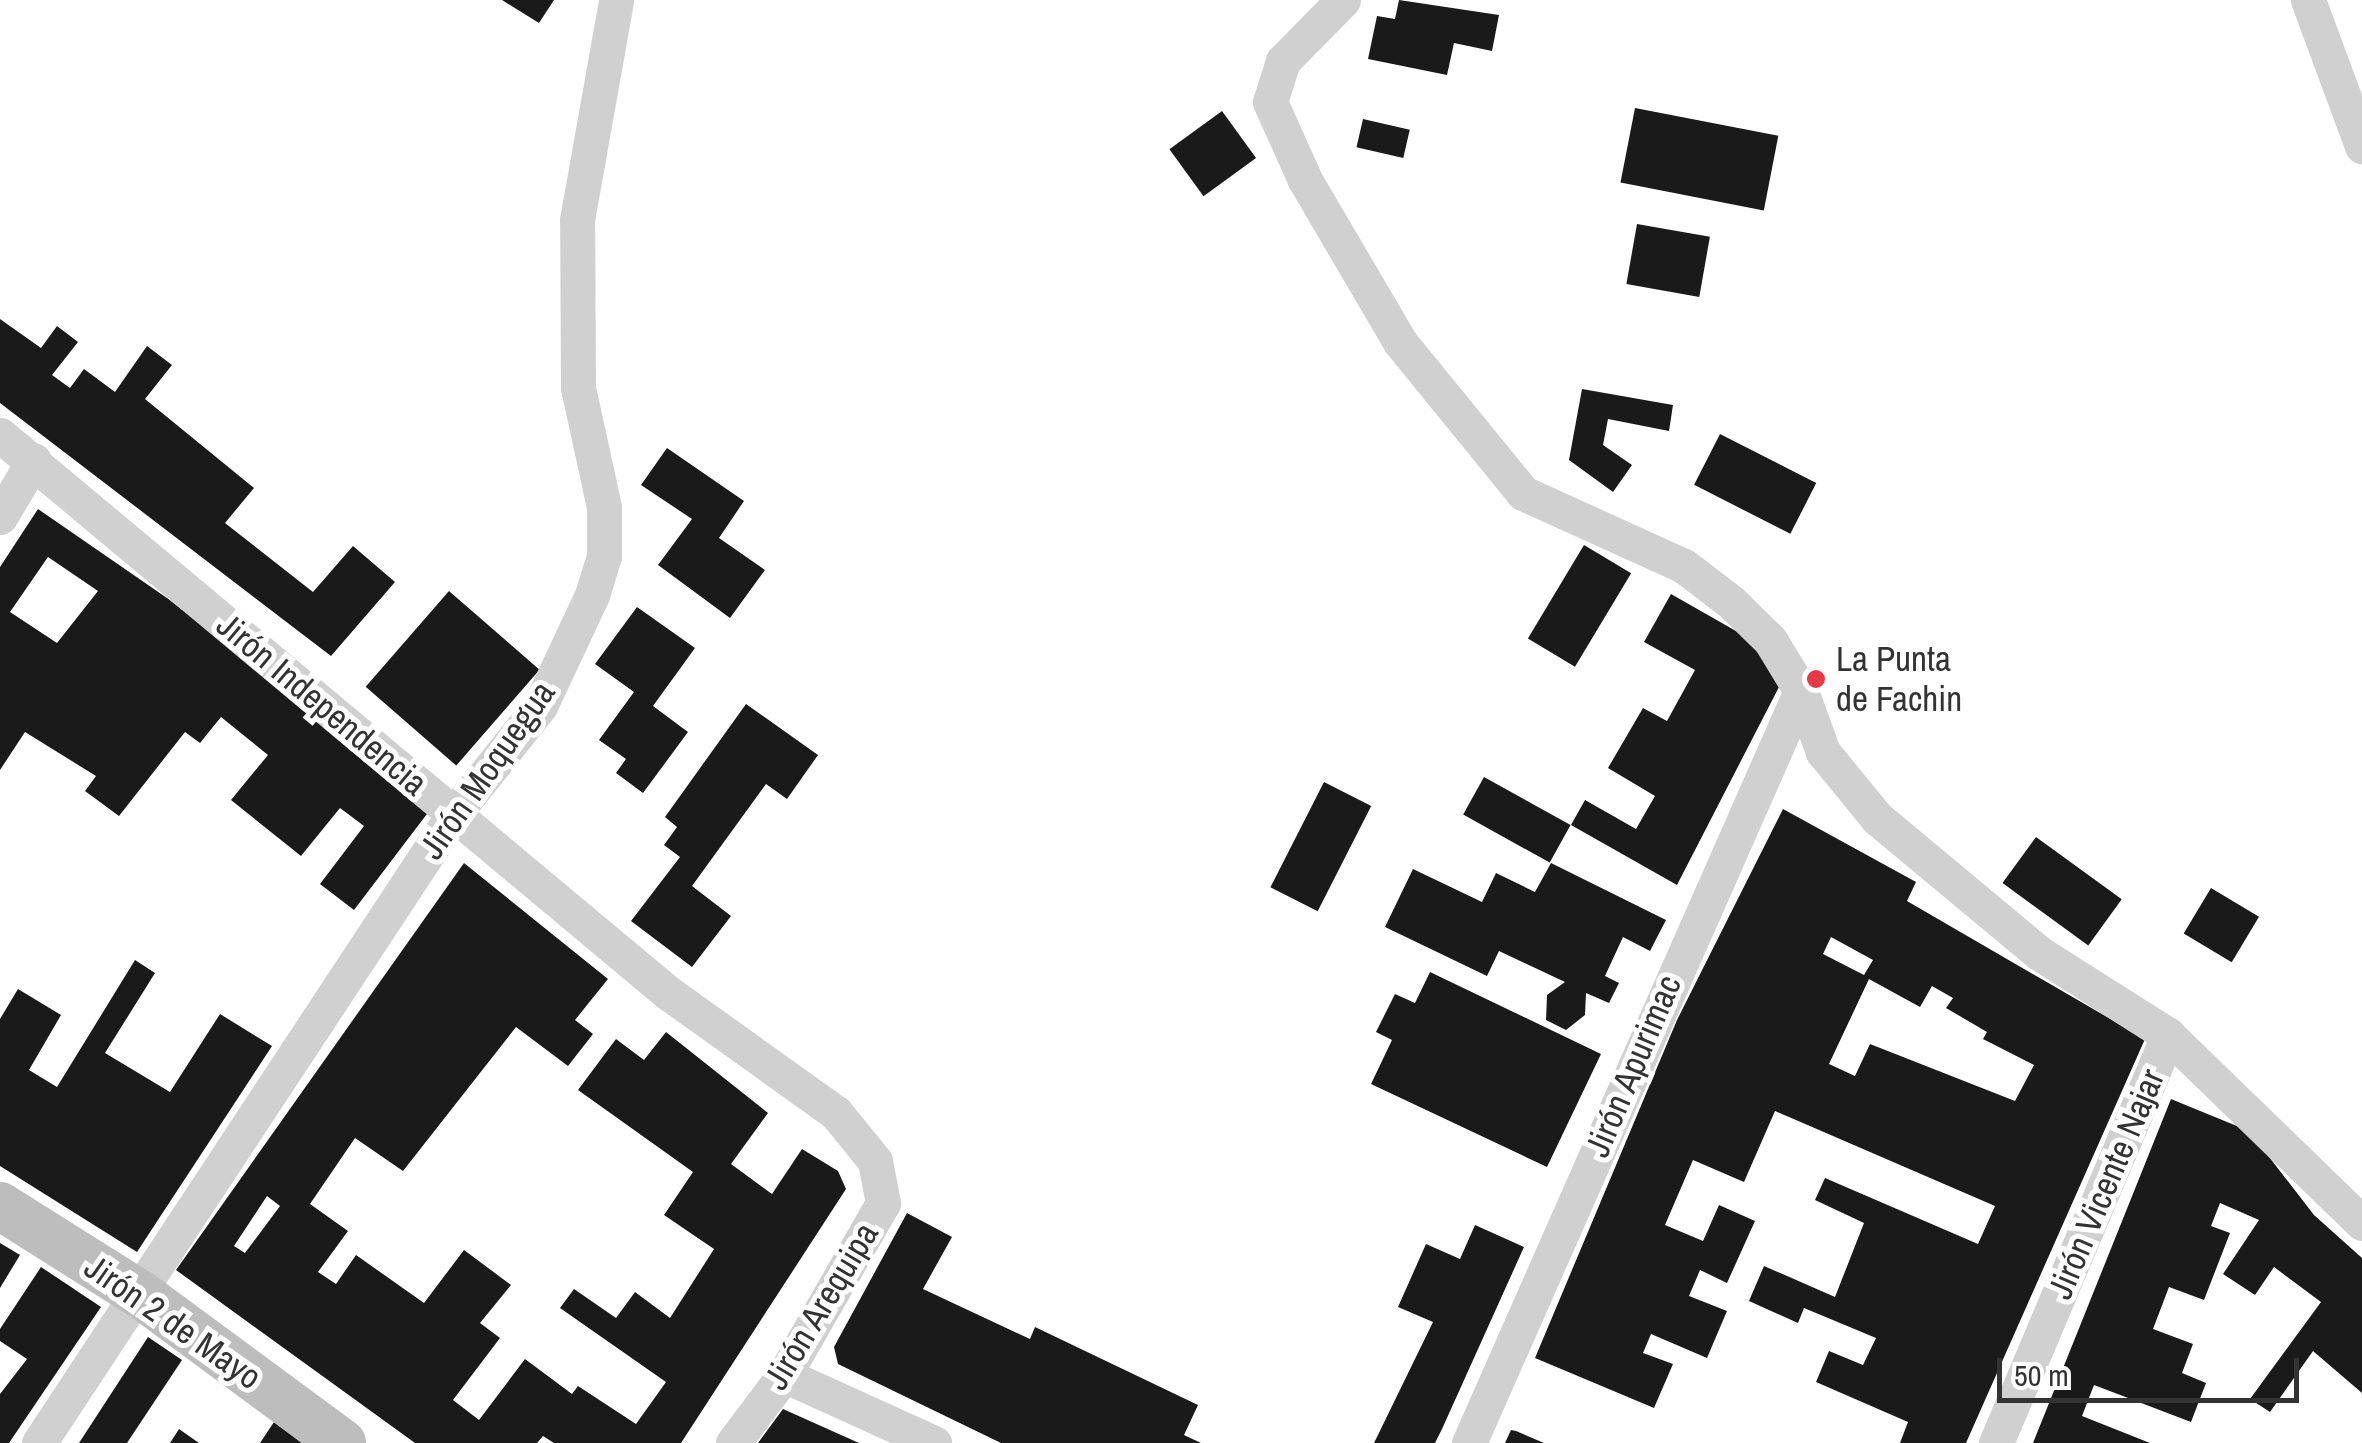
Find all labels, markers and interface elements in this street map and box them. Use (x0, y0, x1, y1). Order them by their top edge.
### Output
street label: Jirón Independencia (208, 604, 436, 804)
place label: La Punta de Fachin (1836, 638, 1962, 720)
marker: La Punta de Fachin (1805, 668, 1827, 690)
street label: Jirón Moquegua (410, 673, 564, 867)
street label: Jirón Apurimac (1576, 968, 1690, 1164)
street label: Jirón Vicente Najar (2039, 1063, 2173, 1305)
street label: Jirón Arequipa (755, 1214, 887, 1398)
street label: Jirón 2 de Mayo (77, 1246, 269, 1398)
scale bar (2002, 1338, 2304, 1400)
text: 50 m (2014, 1355, 2069, 1395)

